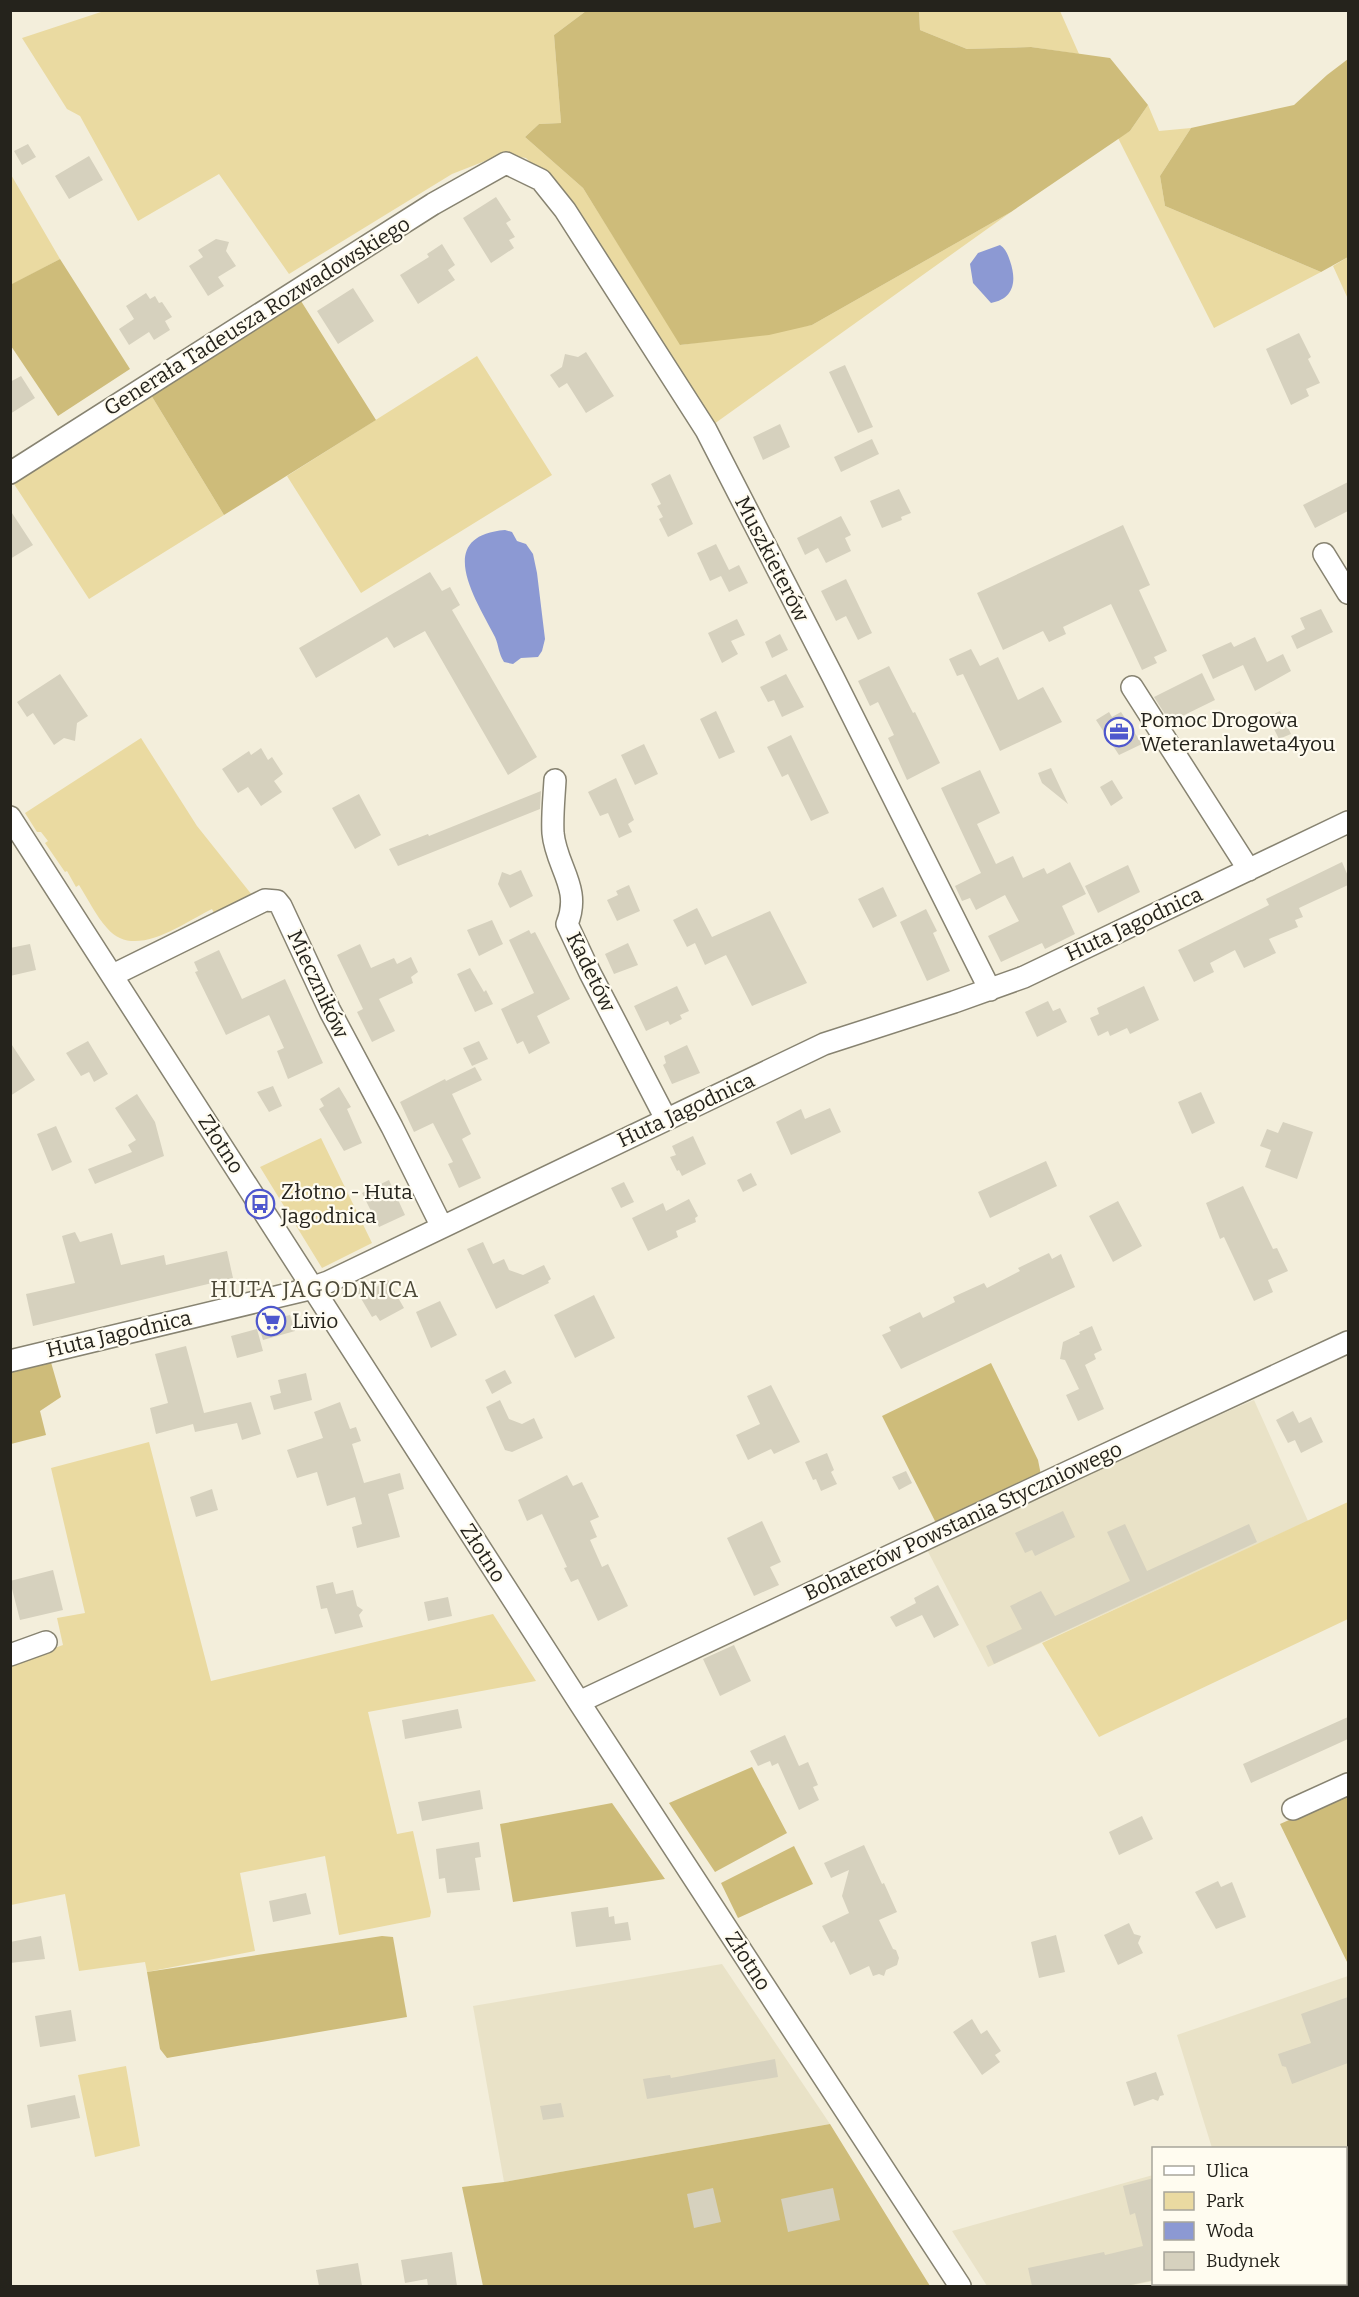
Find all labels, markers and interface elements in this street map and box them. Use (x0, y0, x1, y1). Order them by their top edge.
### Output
street label: Generała Tadeusza Rozwadowskiego (99, 211, 415, 421)
street label: Muszkieterów (729, 492, 815, 626)
place label: Pomoc Drogowa Weteranlaweta4you (1140, 707, 1335, 757)
office icon: Pomoc Drogowa Weteranlaweta4you (1103, 716, 1135, 748)
street label: Huta Jagodnica (1061, 881, 1207, 967)
street label: Mieczników (282, 926, 354, 1042)
street label: Kadetów (561, 928, 621, 1016)
street label: Huta Jagodnica (613, 1067, 759, 1153)
street label: Złotno (192, 1110, 250, 1178)
place label: Złotno - Huta Jagodnica (280, 1179, 413, 1229)
bus stop icon: Złotno - Huta Jagodnica (244, 1188, 276, 1220)
district label: HUTA JAGODNICA (210, 1276, 420, 1303)
street label: Huta Jagodnica (44, 1305, 195, 1363)
supermarket icon: Livio (255, 1305, 287, 1337)
place label: Livio (292, 1308, 338, 1334)
street label: Bohaterów Powstania Styczniowego (800, 1436, 1126, 1606)
street label: Złotno (454, 1519, 512, 1587)
street label: Złotno (719, 1927, 777, 1995)
legend (1152, 2147, 1347, 2285)
text: Ulica (1206, 2160, 1249, 2182)
text: Park (1206, 2190, 1245, 2212)
text: Woda (1206, 2220, 1254, 2242)
text: Budynek (1206, 2250, 1281, 2272)

